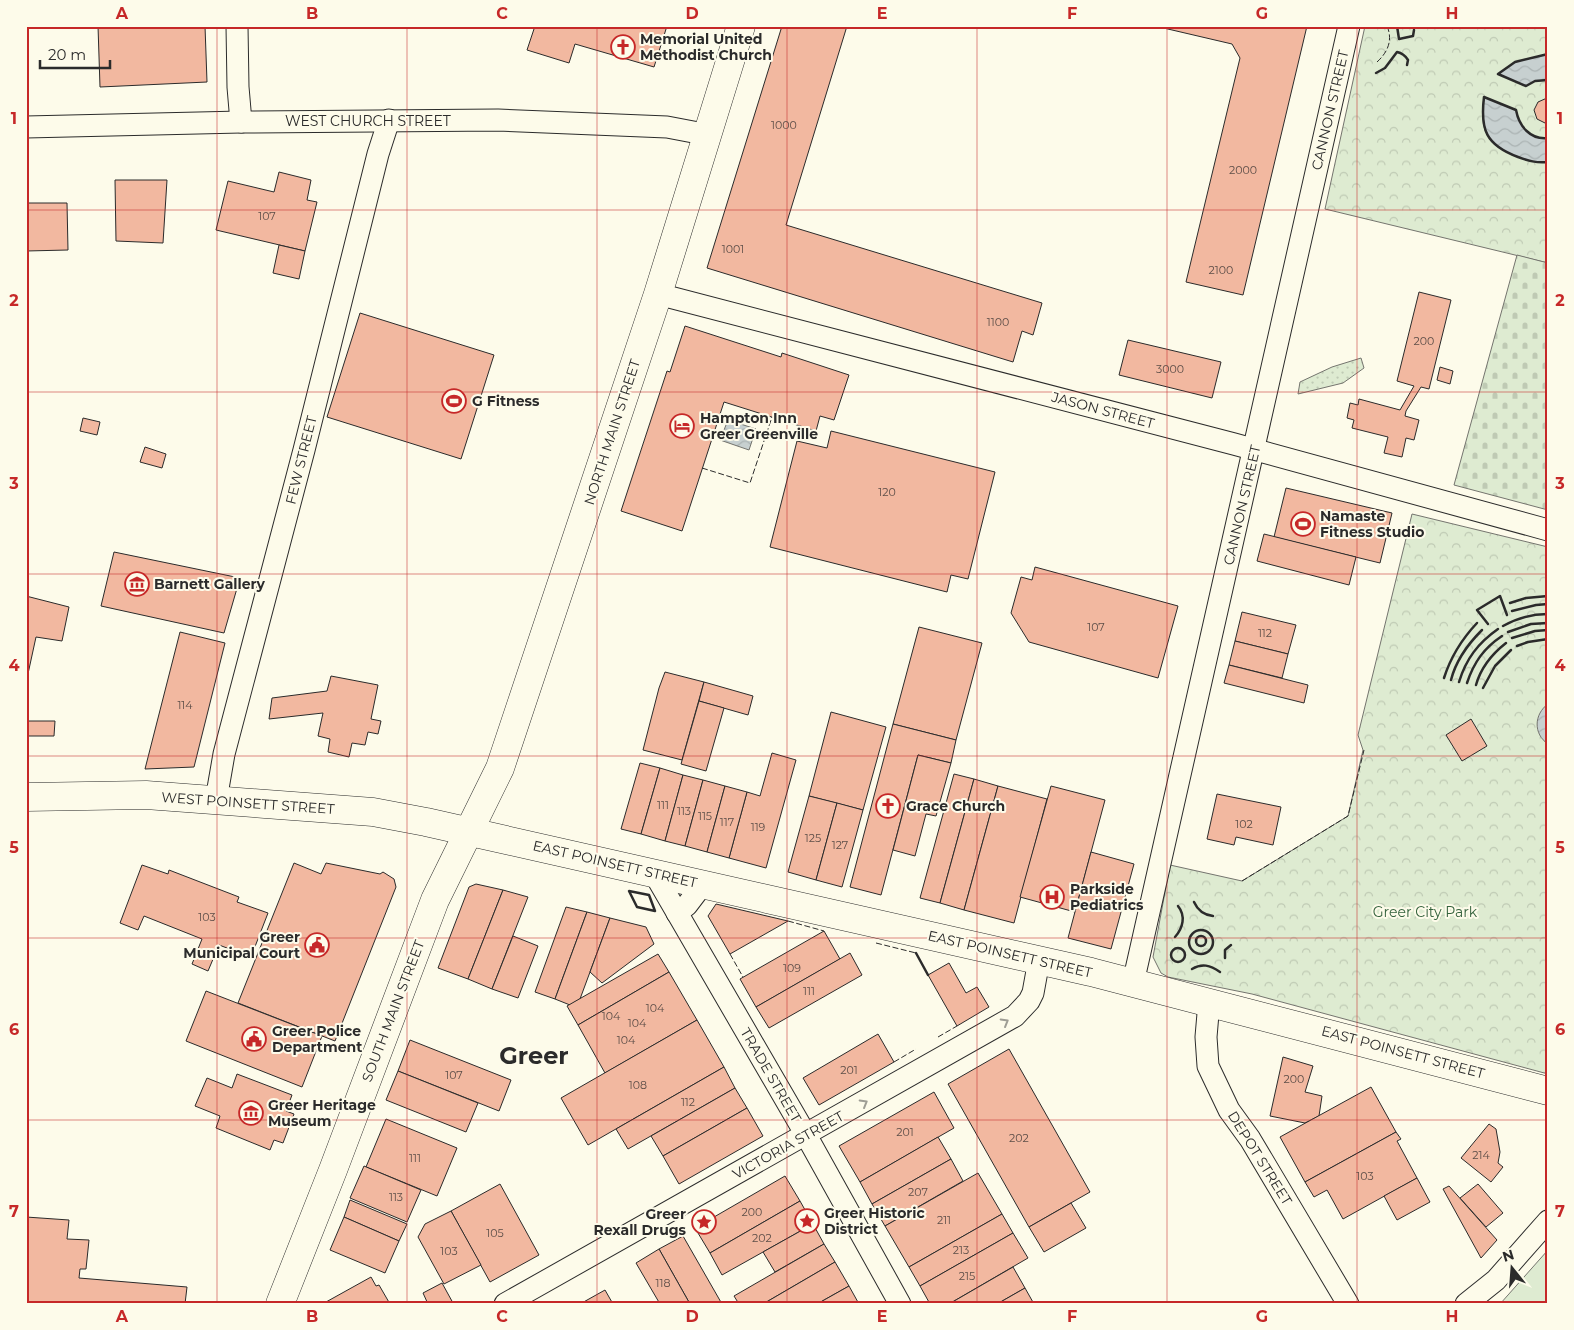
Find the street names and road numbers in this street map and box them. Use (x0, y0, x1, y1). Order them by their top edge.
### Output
street label: CANNON STREET (1307, 48, 1353, 172)
street label: WEST CHURCH STREET (285, 112, 451, 130)
street label: NORTH MAIN STREET (580, 357, 644, 507)
street label: JASON STREET (1049, 387, 1156, 432)
street label: FEW STREET (281, 414, 321, 506)
street label: CANNON STREET (1219, 443, 1265, 567)
street label: WEST POINSETT STREET (161, 788, 335, 818)
street label: EAST POINSETT STREET (531, 836, 699, 892)
street label: EAST POINSETT STREET (926, 926, 1094, 982)
street label: SOUTH MAIN STREET (358, 938, 428, 1084)
street label: EAST POINSETT STREET (1319, 1022, 1487, 1082)
street label: TRADE STREET (737, 1025, 805, 1125)
street label: VICTORIA STREET (729, 1107, 847, 1183)
street label: DEPOT STREET (1224, 1108, 1296, 1208)

